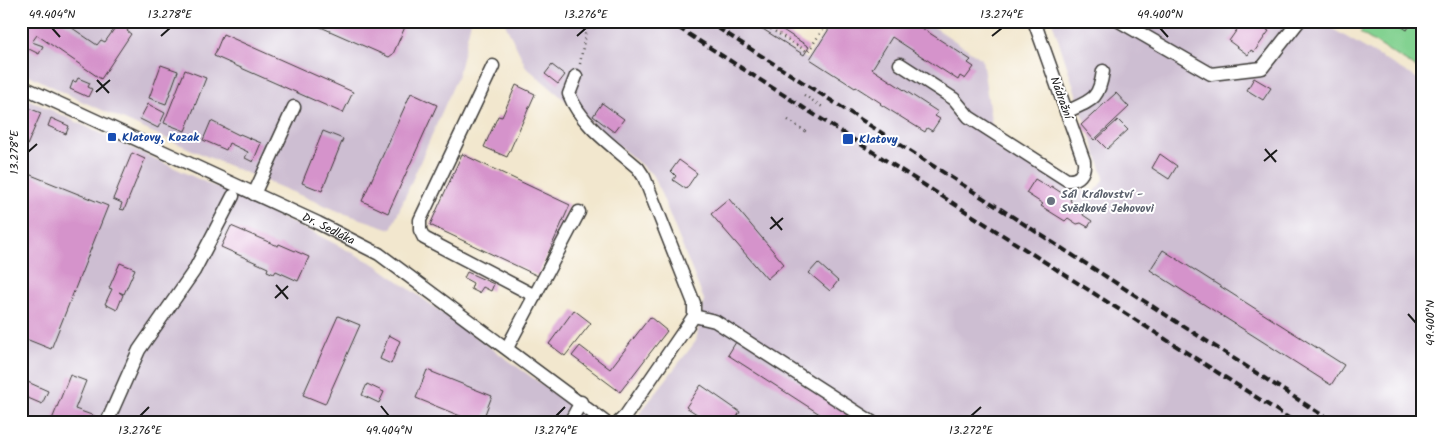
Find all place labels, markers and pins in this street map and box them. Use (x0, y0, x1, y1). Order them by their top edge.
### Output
place label: Klatovy, Kozak (122, 128, 200, 147)
place label: Klatovy (859, 130, 898, 149)
marker: Klatovy, Kozak (106, 131, 118, 143)
marker: Klatovy (841, 132, 855, 146)
place label: Sál Království - Svědkové Jehovovi (1061, 185, 1155, 218)
marker: Sál Království - Svědkové Jehovovi (1045, 195, 1057, 207)

